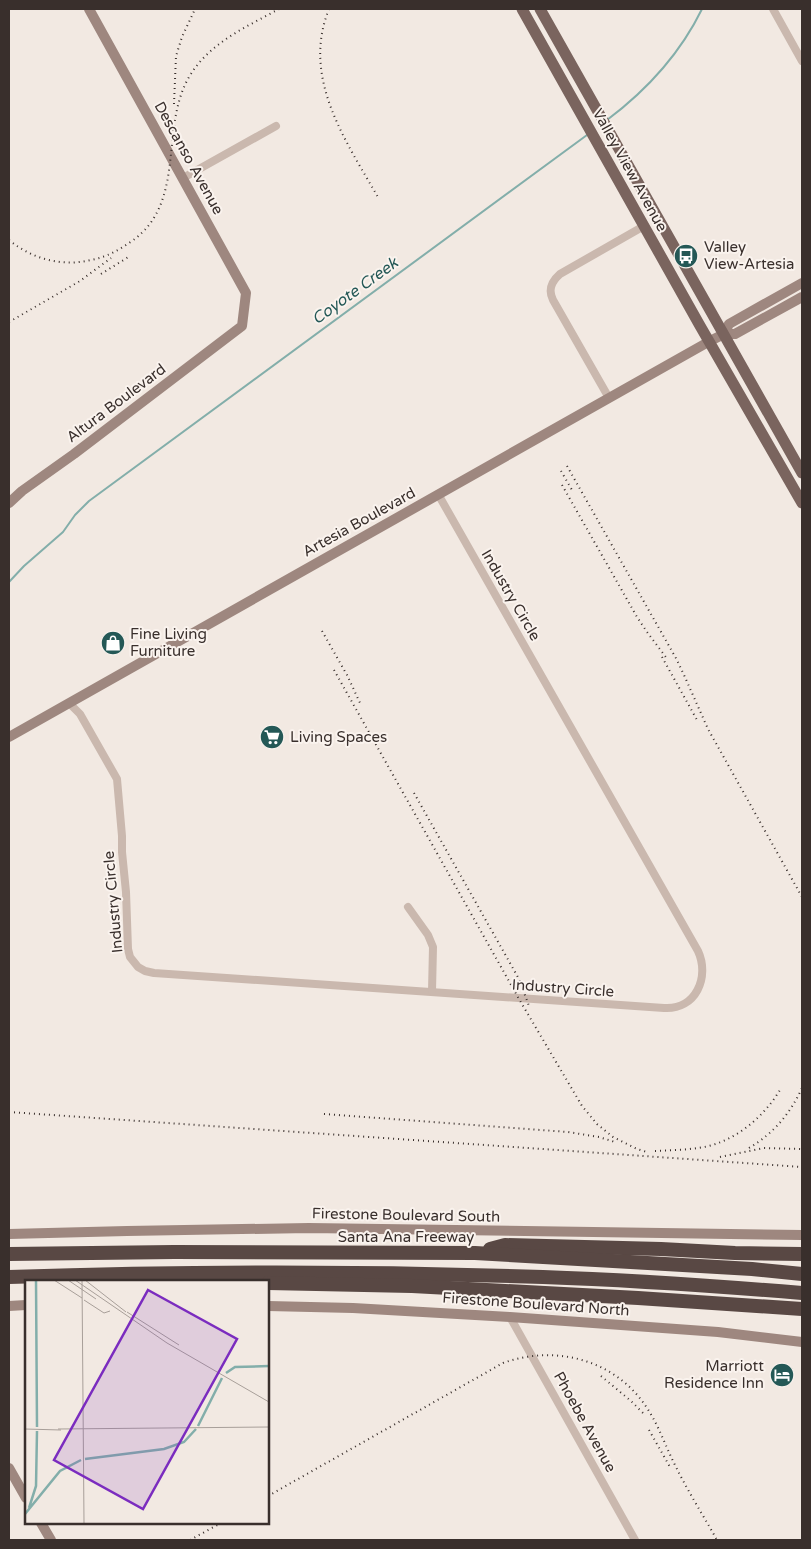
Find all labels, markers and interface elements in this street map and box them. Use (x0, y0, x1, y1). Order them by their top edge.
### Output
street label: Descanso Avenue (151, 98, 227, 218)
street label: Valley View Avenue (589, 105, 671, 235)
place label: Valley View-Artesia (704, 238, 794, 273)
bus stop icon: Valley View-Artesia (673, 243, 699, 269)
water label: Coyote Creek (308, 252, 403, 329)
street label: Altura Boulevard (63, 360, 169, 446)
street label: Artesia Boulevard (299, 484, 419, 560)
street label: Industry Circle (478, 546, 544, 644)
place label: Fine Living Furniture (130, 625, 207, 660)
shop icon: Fine Living Furniture (100, 630, 126, 656)
supermarket icon: Living Spaces (259, 724, 285, 750)
place label: Living Spaces (290, 728, 387, 746)
street label: Industry Circle (100, 850, 126, 954)
street label: Industry Circle (511, 975, 615, 1001)
street label: Firestone Boulevard South (312, 1204, 500, 1226)
street label: Santa Ana Freeway (338, 1228, 474, 1246)
inset map (25, 1280, 269, 1524)
street label: Firestone Boulevard North (442, 1288, 630, 1320)
place label: Marriott Residence Inn (664, 1357, 764, 1392)
hotel icon: Marriott Residence Inn (769, 1362, 795, 1388)
street label: Phoebe Avenue (550, 1369, 620, 1475)

